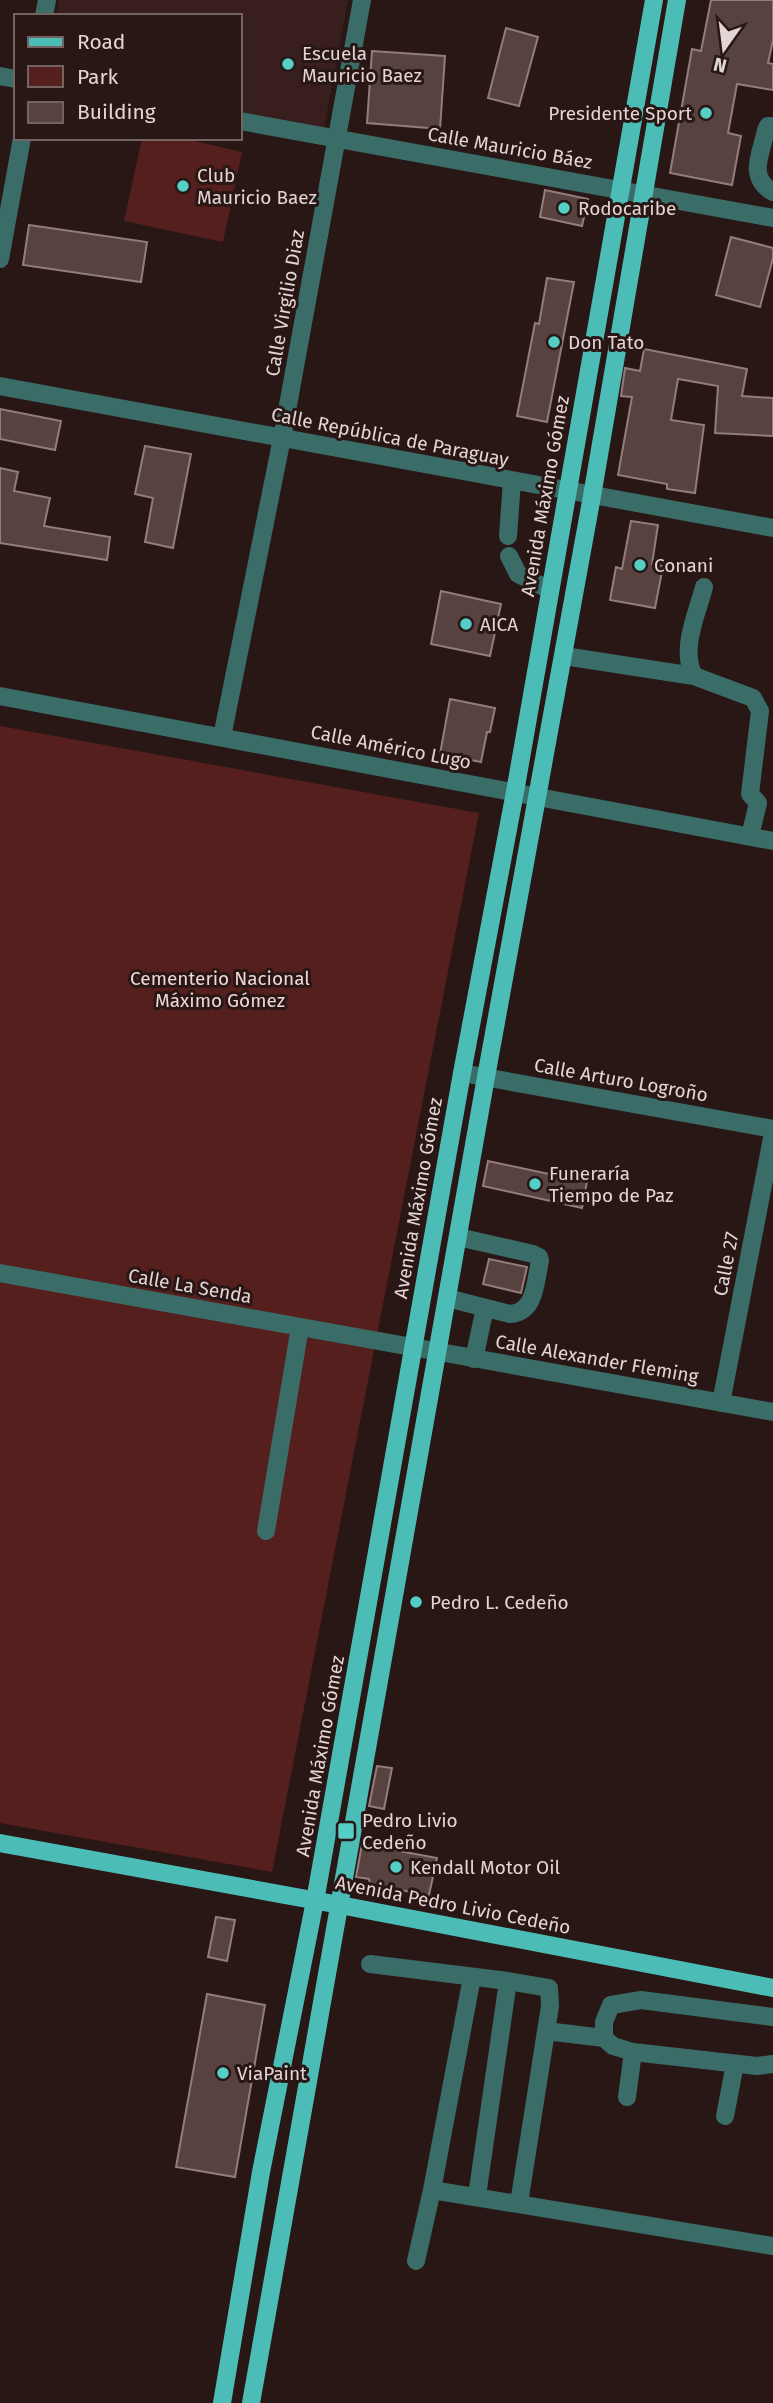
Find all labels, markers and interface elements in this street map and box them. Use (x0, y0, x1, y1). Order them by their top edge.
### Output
legend (14, 14, 242, 140)
north arrow (689, 14, 759, 84)
text: Road (77, 29, 125, 55)
place label: Escuela Mauricio Baez (302, 42, 422, 87)
text: N (711, 52, 729, 78)
marker: Escuela Mauricio Baez (280, 56, 296, 72)
text: Park (77, 64, 119, 90)
text: Building (77, 99, 156, 125)
place label: Presidente Sport (548, 102, 692, 125)
marker: Presidente Sport (698, 105, 714, 121)
street label: Calle Mauricio Báez (426, 122, 594, 174)
place label: Club Mauricio Baez (197, 164, 317, 209)
marker: Club Mauricio Baez (175, 178, 191, 194)
place label: Rodocaribe (578, 197, 676, 220)
marker: Rodocaribe (556, 200, 572, 216)
street label: Calle Virgilio Diaz (261, 228, 309, 378)
place label: Don Tato (568, 331, 644, 354)
marker: Don Tato (546, 334, 562, 350)
street label: Avenida Máximo Gómez (516, 394, 574, 598)
street label: Calle República de Paraguay (269, 403, 511, 471)
place label: Conani (654, 554, 713, 577)
marker: Conani (632, 557, 648, 573)
place label: AICA (480, 613, 518, 636)
marker: AICA (458, 616, 474, 632)
street label: Calle Américo Lugo (309, 720, 473, 774)
park label: Cementerio Nacional Máximo Gómez (130, 967, 310, 1012)
street label: Calle Arturo Logroño (532, 1053, 710, 1107)
street label: Avenida Máximo Gómez (389, 1096, 447, 1300)
place label: Funeraría Tiempo de Paz (549, 1162, 674, 1207)
marker: Funeraría Tiempo de Paz (527, 1176, 543, 1192)
street label: Calle 27 (709, 1230, 743, 1298)
street label: Calle La Senda (126, 1264, 254, 1308)
street label: Calle Alexander Fleming (494, 1330, 700, 1388)
place label: Pedro L. Cedeño (430, 1591, 569, 1614)
marker: Pedro L. Cedeño (408, 1594, 424, 1610)
street label: Avenida Máximo Gómez (291, 1654, 349, 1858)
place label: Pedro Livio Cedeño (362, 1809, 458, 1854)
marker: Pedro Livio Cedeño (336, 1821, 356, 1841)
place label: Kendall Motor Oil (410, 1856, 561, 1879)
marker: Kendall Motor Oil (388, 1859, 404, 1875)
street label: Avenida Pedro Livio Cedeño (333, 1871, 573, 1939)
place label: ViaPaint (237, 2062, 307, 2085)
marker: ViaPaint (215, 2065, 231, 2081)

